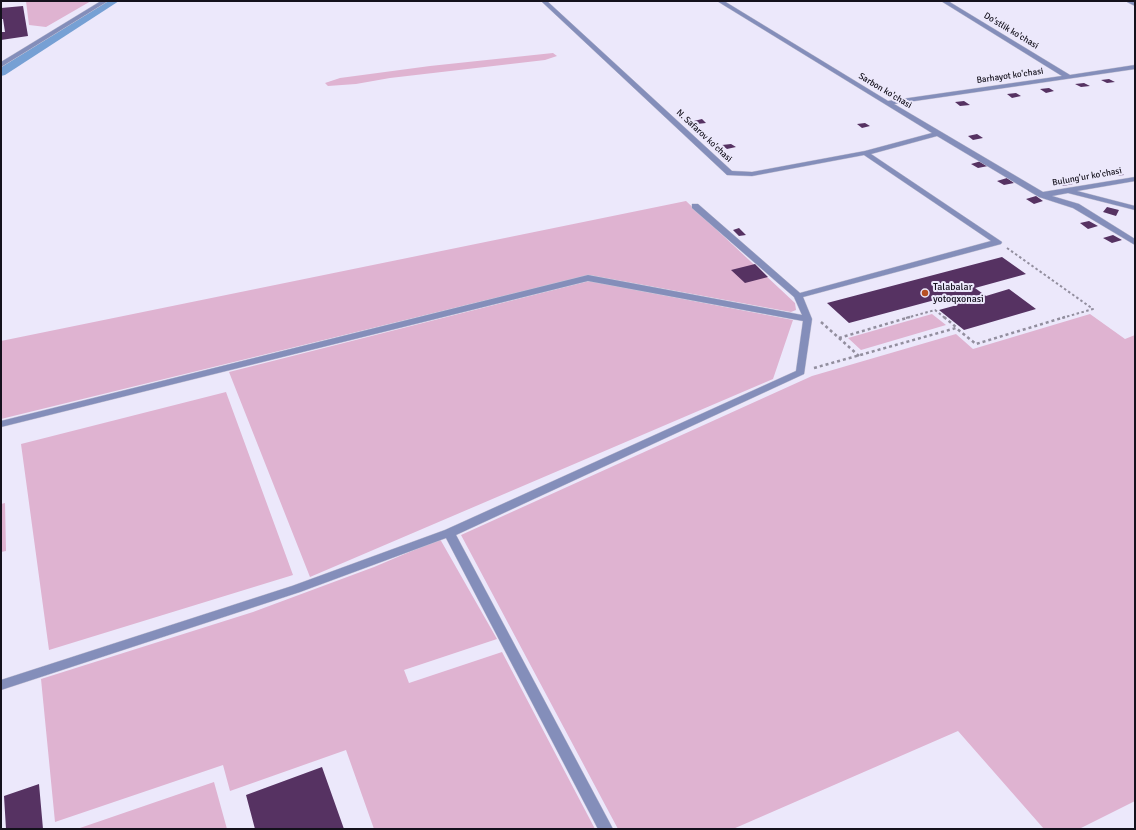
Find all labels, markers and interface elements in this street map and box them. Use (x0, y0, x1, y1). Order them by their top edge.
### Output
street label: Do'stlik ko'chasi (982, 10, 1040, 52)
street label: Barhayot ko'chasi (976, 66, 1044, 86)
street label: Sarbon ko'chasi (856, 71, 914, 111)
street label: N. Safarov ko'chasi (674, 107, 734, 165)
street label: Bulung'ur ko'chasi (1051, 166, 1123, 188)
place label: Talabalar yotoqxonasi (933, 281, 984, 304)
marker: Talabalar yotoqxonasi (920, 288, 930, 298)

